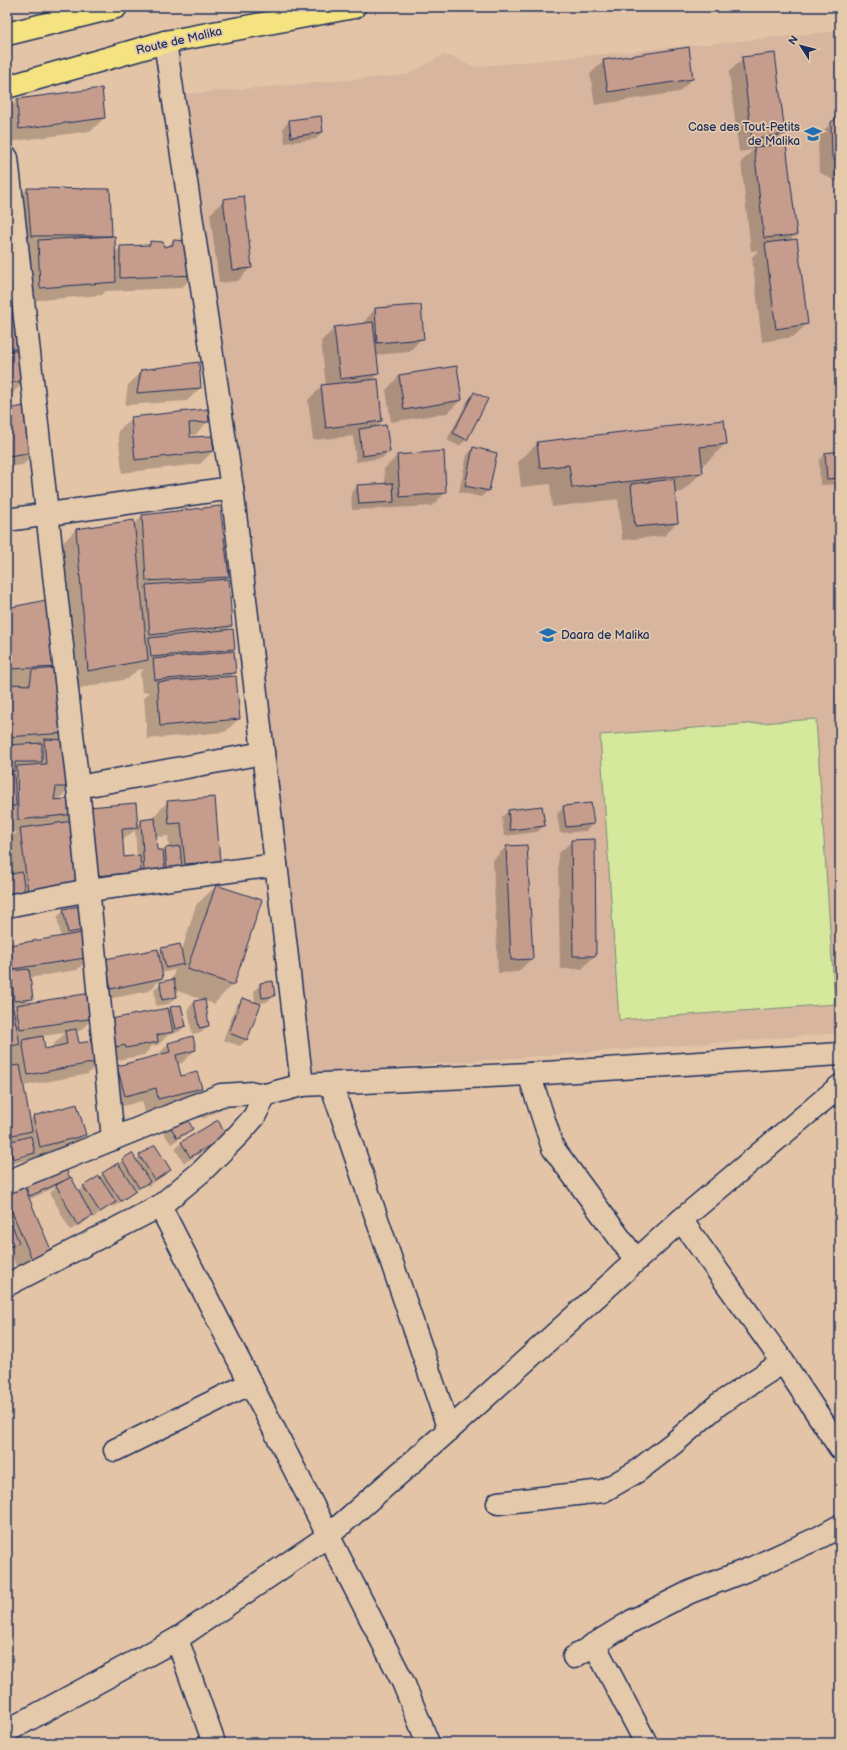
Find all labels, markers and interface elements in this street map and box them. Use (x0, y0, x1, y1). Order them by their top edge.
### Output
street label: Route de Malika (134, 24, 224, 58)
north arrow (781, 26, 821, 66)
text: N (786, 33, 801, 48)
place label: Case des Tout-Petits de Malika (688, 120, 800, 149)
school or university icon: Case des Tout-Petits de Malika (803, 124, 823, 144)
school or university icon: Daara de Malika (538, 625, 558, 645)
place label: Daara de Malika (561, 628, 650, 643)

